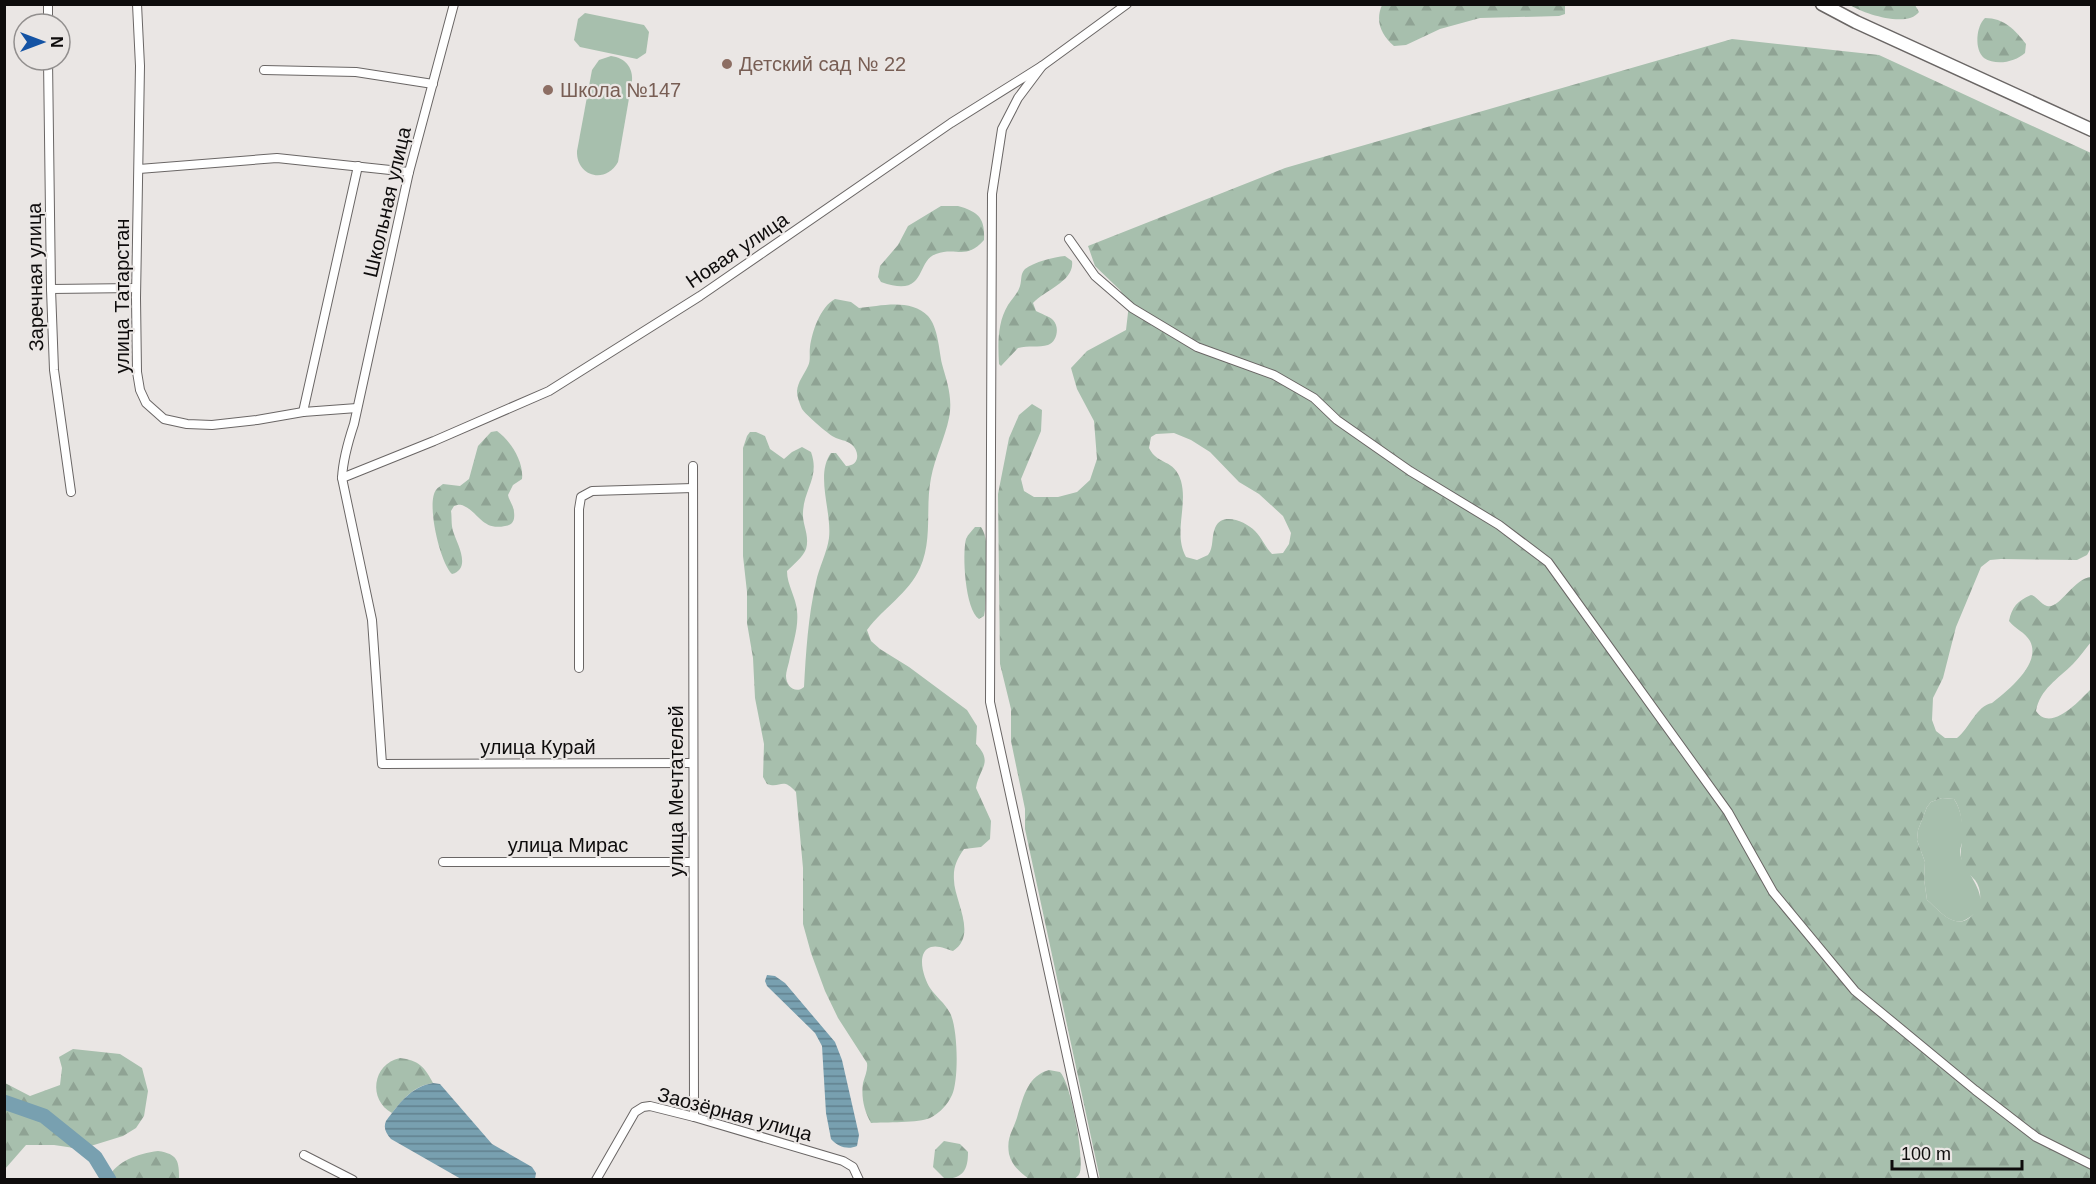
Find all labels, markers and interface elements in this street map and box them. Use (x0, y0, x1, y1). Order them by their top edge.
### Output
north arrow (12, 12, 72, 72)
text: N (48, 36, 65, 48)
place label: Детский сад № 22 (739, 53, 906, 75)
marker: Детский сад № 22 (720, 57, 734, 71)
place label: Школа №147 (560, 79, 681, 101)
marker: Школа №147 (541, 83, 555, 97)
street label: Школьная улица (359, 124, 415, 279)
street label: Заречная улица (23, 202, 47, 352)
street label: Новая улица (682, 207, 793, 292)
street label: улица Татарстан (111, 219, 133, 373)
street label: улица Мечтателей (665, 705, 687, 877)
street label: улица Курай (480, 736, 596, 758)
street label: улица Мирас (508, 834, 628, 856)
street label: Заозёрная улица (655, 1083, 816, 1145)
scale bar (1892, 1133, 2022, 1171)
text: 100 m (1901, 1144, 1951, 1164)

